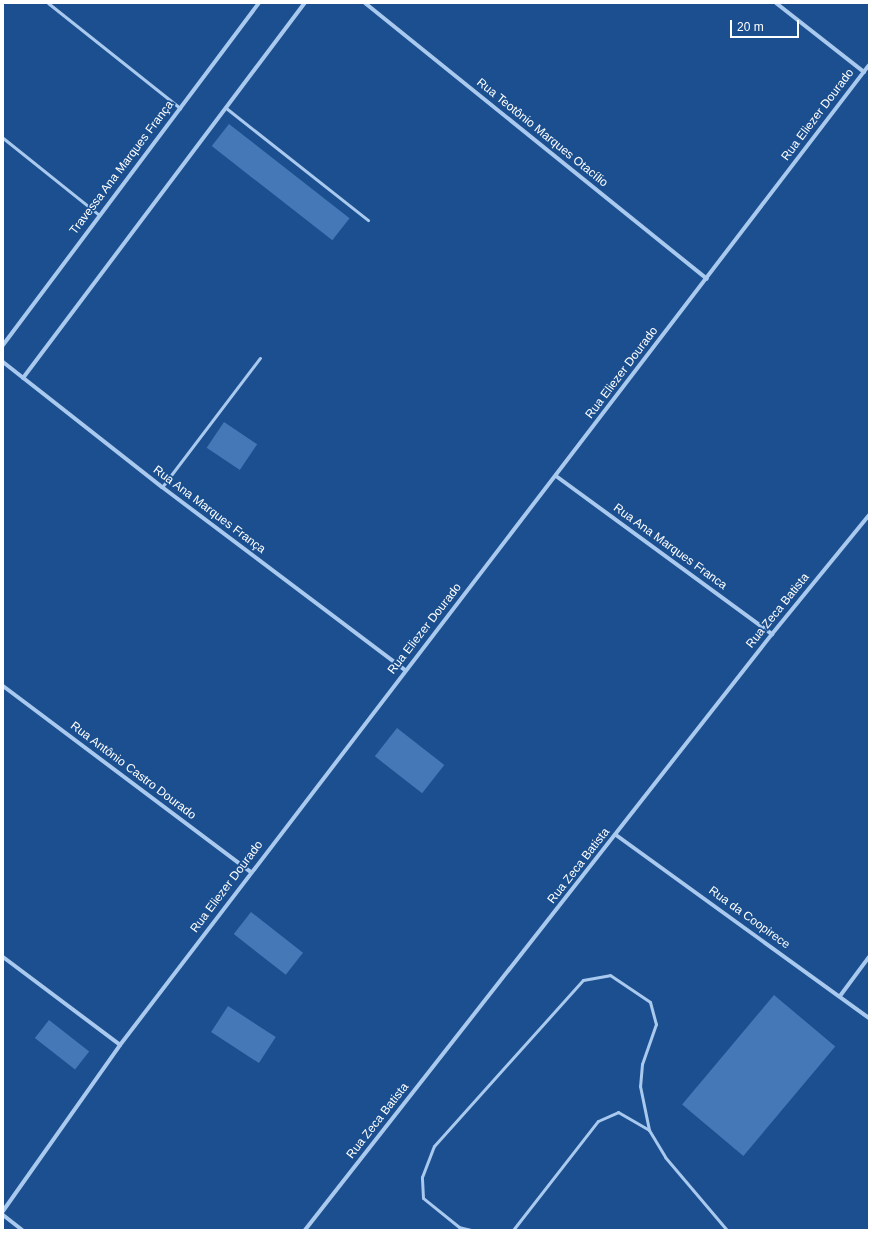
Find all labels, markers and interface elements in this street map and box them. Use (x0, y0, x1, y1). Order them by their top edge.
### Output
scale bar (732, 12, 801, 38)
text: 20 m (737, 20, 764, 34)
street label: Rua Eliezer Dourado (779, 66, 857, 164)
street label: Rua Teotônio Marques Otacílio (473, 76, 611, 190)
street label: Travessa Ana Marques França (67, 98, 177, 238)
street label: Rua Eliezer Dourado (583, 324, 661, 422)
street label: Rua Ana Marques França (150, 463, 268, 557)
street label: Rua Ana Marques Franca (610, 501, 730, 593)
street label: Rua Zeca Batista (743, 571, 813, 651)
street label: Rua Eliezer Dourado (385, 581, 465, 677)
street label: Rua Antônio Castro Dourado (67, 719, 199, 823)
street label: Rua Zeca Batista (545, 825, 613, 907)
street label: Rua Eliezer Dourado (188, 838, 266, 936)
street label: Rua da Coopirece (706, 884, 792, 952)
street label: Rua Zeca Batista (344, 1080, 412, 1162)

